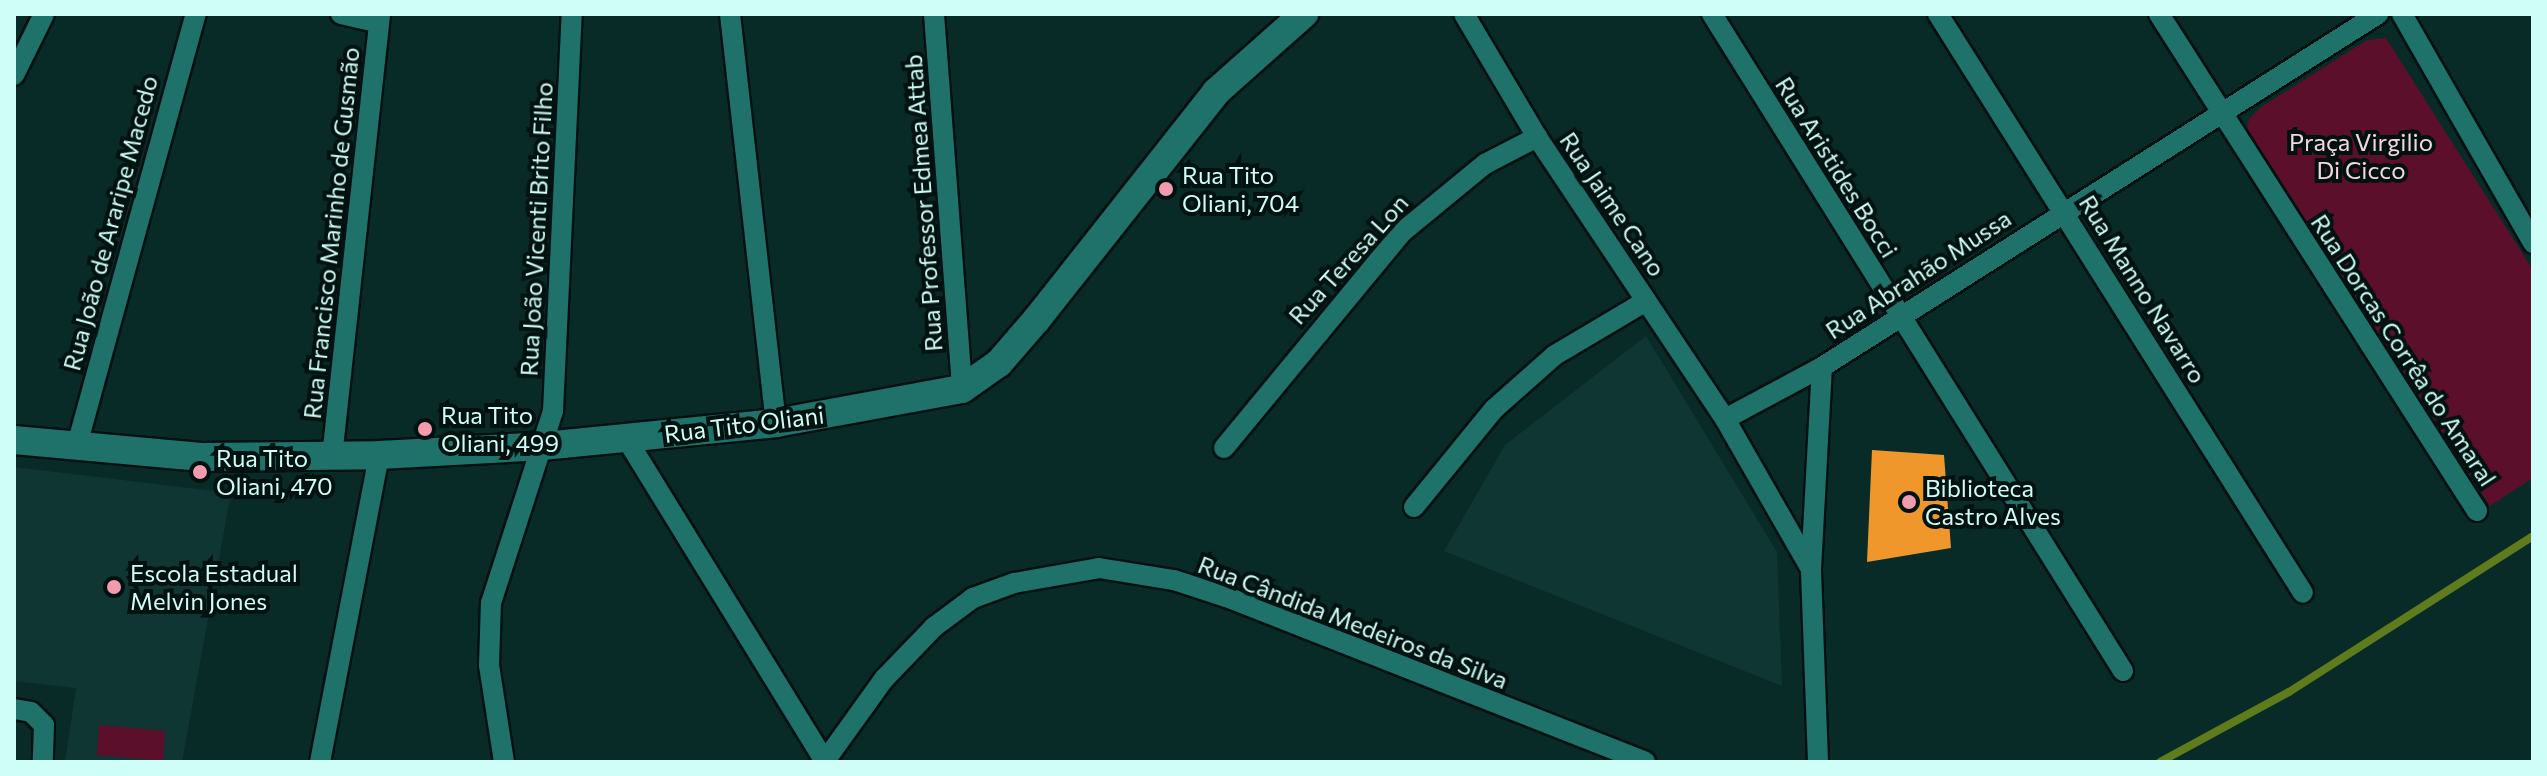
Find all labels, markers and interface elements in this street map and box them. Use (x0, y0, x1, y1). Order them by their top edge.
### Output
street label: Rua Francisco Marinho de Gusmão (297, 46, 365, 420)
street label: Rua Professor Edmea Attab (898, 54, 948, 352)
street label: Rua Aristides Bocci (1770, 71, 1904, 263)
street label: Rua João de Araripe Macedo (57, 72, 163, 374)
street label: Rua João Vicenti Brito Filho (514, 81, 558, 377)
street label: Rua Jaime Cano (1554, 127, 1672, 281)
park label: Praça Virgilio Di Cicco (2289, 128, 2433, 184)
place label: Rua Tito Oliani, 704 (1182, 161, 1299, 217)
marker: Rua Tito Oliani, 704 (1157, 180, 1175, 198)
street label: Rua Teresa Lon (1282, 188, 1414, 330)
street label: Rua Manno Navarro (2073, 190, 2213, 388)
street label: Rua Abrahão Mussa (1820, 203, 2016, 345)
street label: Rua Dorcas Corrêa do Amaral (2305, 209, 2503, 491)
street label: Rua Tito Oliani (662, 400, 826, 448)
place label: Rua Tito Oliani, 499 (441, 401, 559, 457)
marker: Rua Tito Oliani, 499 (416, 420, 434, 438)
place label: Rua Tito Oliani, 470 (216, 444, 333, 500)
marker: Rua Tito Oliani, 470 (191, 463, 209, 481)
place label: Biblioteca Castro Alves (1925, 474, 2061, 530)
marker: Biblioteca Castro Alves (1900, 493, 1918, 511)
street label: Rua Cândida Medeiros da Silva (1194, 550, 1512, 694)
place label: Escola Estadual Melvin Jones (130, 559, 298, 615)
marker: Escola Estadual Melvin Jones (105, 578, 123, 596)

